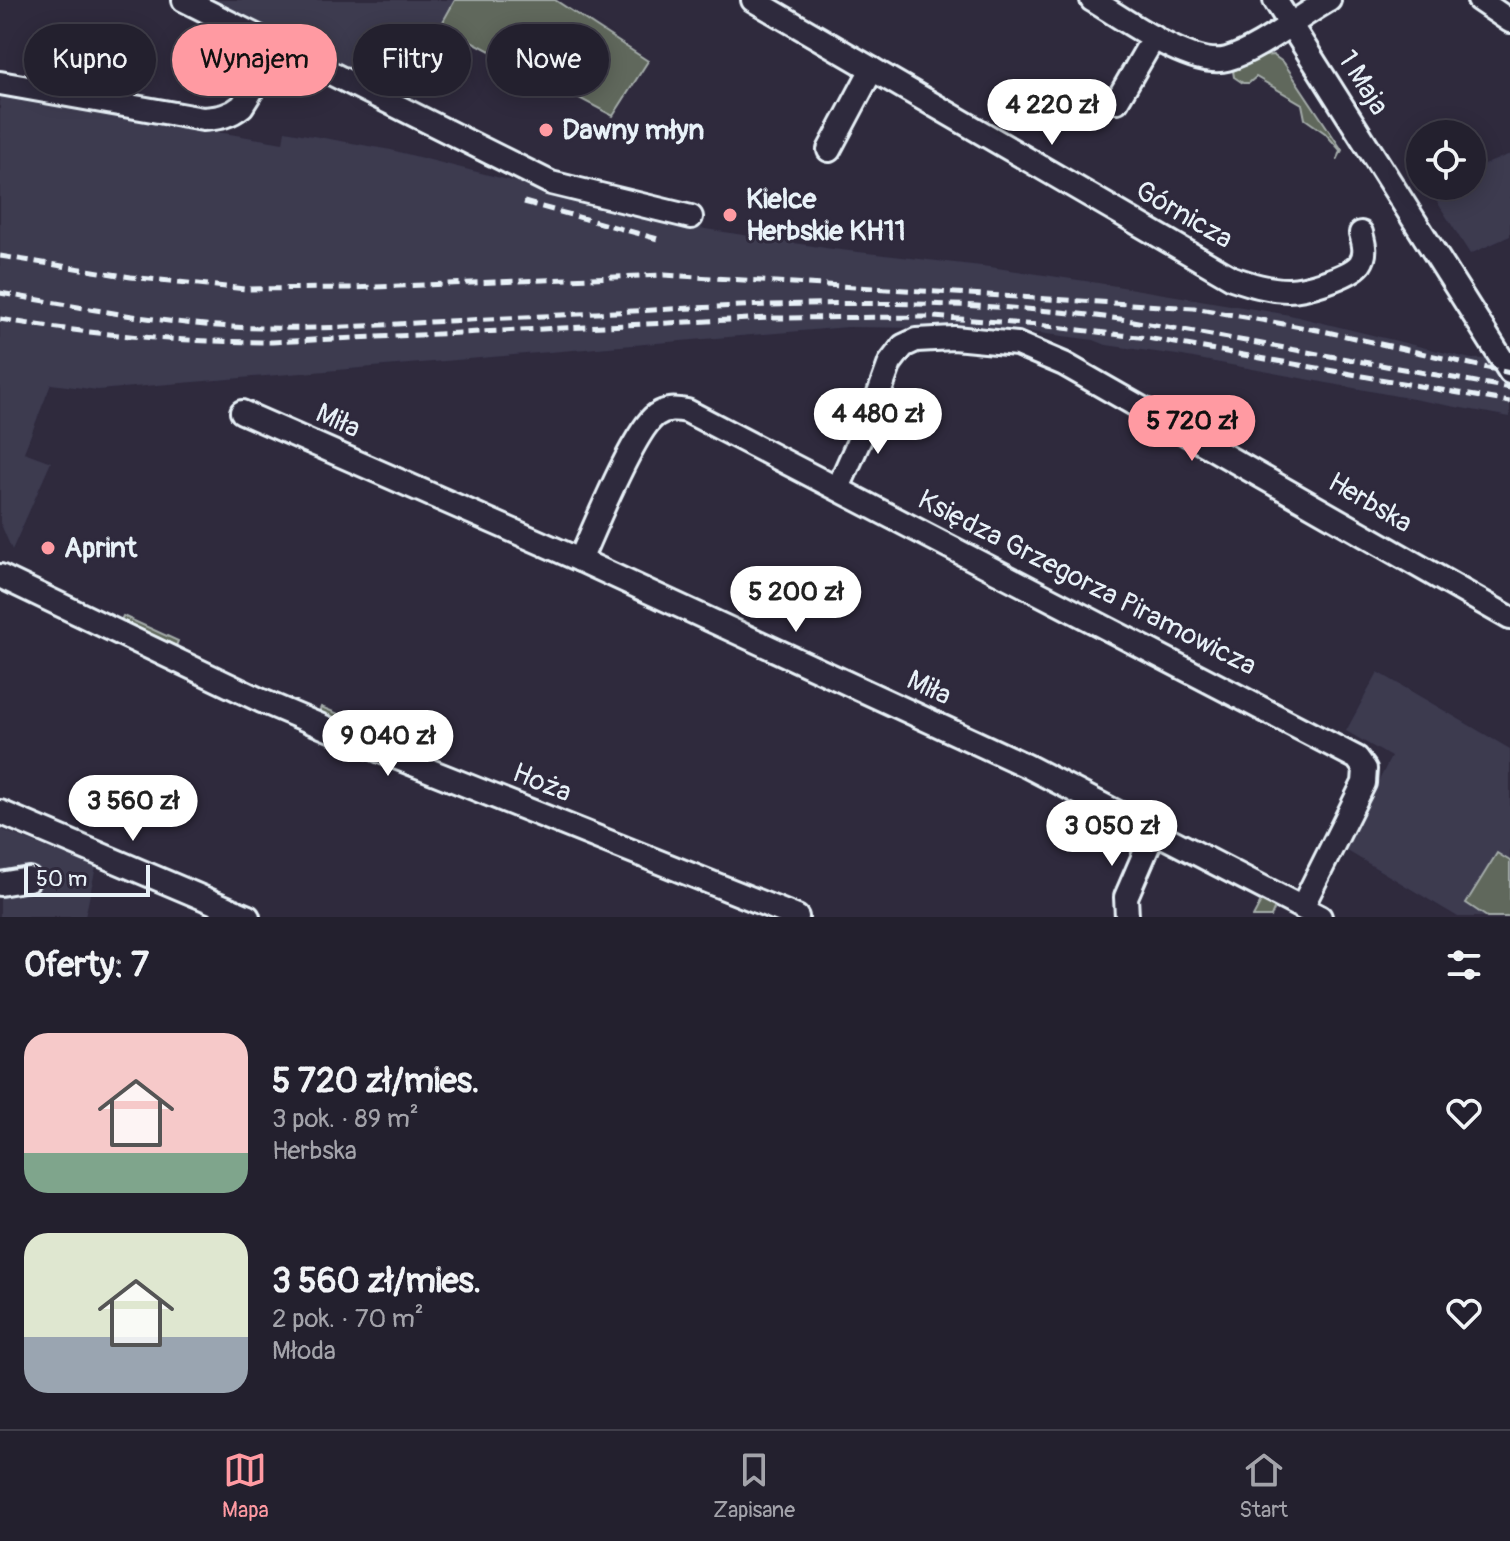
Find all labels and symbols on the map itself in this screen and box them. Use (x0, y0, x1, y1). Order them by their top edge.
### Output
street label: 1 Maja (1330, 44, 1396, 122)
pin: 4 220 zł (969, 79, 1135, 147)
place label: Dawny młyn (562, 113, 705, 148)
marker: Dawny młyn (537, 121, 555, 139)
street label: Górnicza (1129, 173, 1239, 257)
place label: Kielce Herbskie KH11 (746, 182, 906, 249)
marker: Kielce Herbskie KH11 (721, 206, 739, 224)
pin: 4 480 zł (795, 388, 961, 456)
pin: 5 720 zł (1109, 395, 1275, 463)
street label: Miła (310, 396, 366, 446)
street label: Herbska (1322, 465, 1418, 541)
street label: Księdza Grzegorza Piramowicza (912, 482, 1262, 684)
place label: Aprint (64, 531, 138, 566)
marker: Aprint (39, 539, 57, 557)
pin: 5 200 zł (713, 566, 879, 634)
street label: Miła (901, 663, 957, 713)
pin: 9 040 zł (305, 710, 471, 778)
street label: Hoża (507, 755, 577, 811)
pin: 3 560 zł (50, 775, 216, 843)
pin: 3 050 zł (1029, 800, 1195, 868)
scale bar (24, 861, 150, 897)

